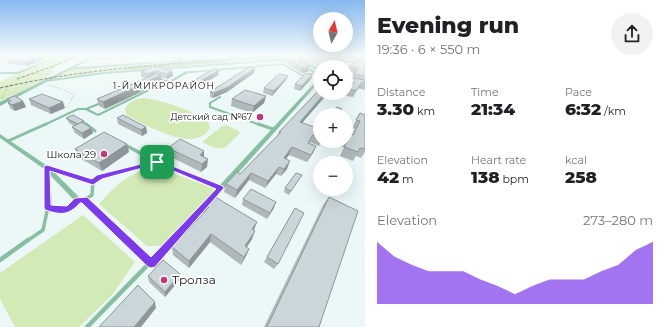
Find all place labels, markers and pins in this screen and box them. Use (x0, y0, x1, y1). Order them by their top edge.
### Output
place label: Детский сад №67 (170, 111, 252, 122)
marker: Детский сад №67 (255, 112, 265, 122)
pin (140, 145, 174, 179)
place label: Школа 29 (47, 148, 96, 161)
marker: Школа 29 (99, 149, 109, 159)
place label: Тролза (172, 272, 216, 287)
marker: Тролза (159, 275, 169, 285)

